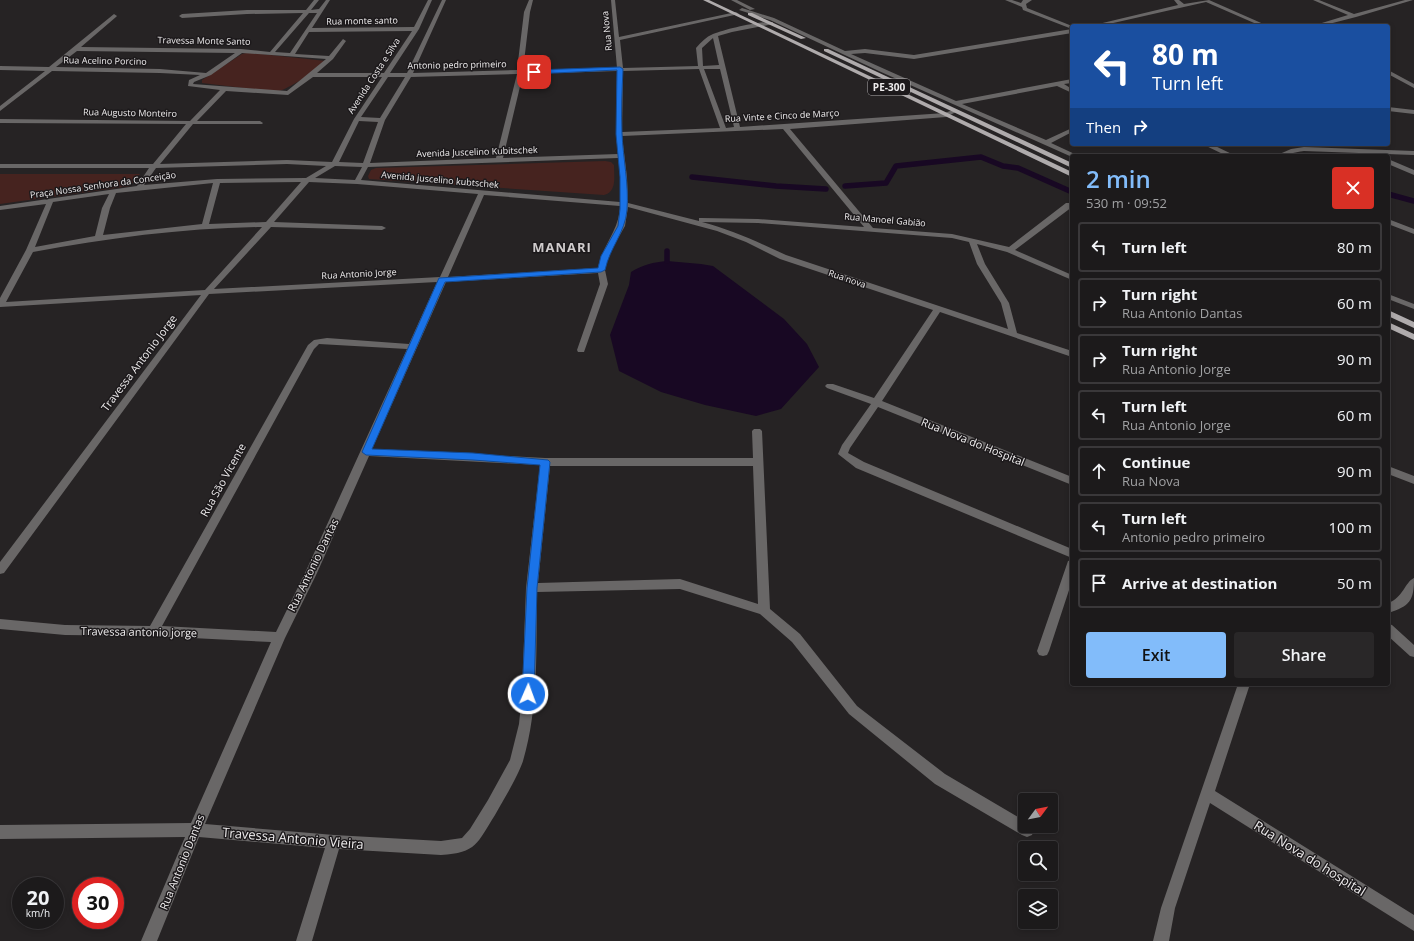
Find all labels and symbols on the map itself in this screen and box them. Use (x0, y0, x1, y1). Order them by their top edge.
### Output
street label: Rua Nova (598, 10, 615, 52)
street label: Rua monte santo (326, 13, 398, 28)
street label: Travessa Monte Santo (157, 33, 251, 48)
street label: Avenida Costa e Silva (344, 35, 403, 116)
street label: Rua Acelino Porcino (63, 53, 147, 68)
pin (517, 55, 551, 89)
street label: Antonio pedro primeiro (407, 57, 507, 72)
road number: PE-300 (868, 79, 910, 95)
street label: Rua Augusto Monteiro (83, 105, 177, 120)
street label: Rua Vinte e Cinco de Março (724, 106, 839, 125)
street label: Avenida Juscelino Kubitschek (416, 143, 538, 160)
street label: Praça Nossa Senhora da Conceição (29, 168, 177, 201)
street label: Avenida juscelino kubtschek (381, 168, 500, 191)
street label: Rua Manoel Gabião (844, 209, 926, 230)
district label: MANARI (532, 238, 592, 256)
street label: Rua Antonio Jorge (321, 265, 397, 282)
street label: Rua nova (827, 266, 868, 291)
street label: Travessa Antonio Jorge (97, 311, 180, 414)
street label: Rua Nova do Hospital (919, 414, 1027, 469)
street label: Rua São Vicente (196, 440, 249, 519)
street label: Rua Antonio Dantas (283, 516, 342, 614)
street label: Travessa antonio jorge (81, 623, 197, 640)
position arrow (507, 673, 549, 715)
north arrow (1018, 793, 1058, 833)
street label: Rua Antonio Dantas (156, 812, 208, 912)
street label: Rua Nova do hospital (1251, 816, 1369, 900)
street label: Travessa Antonio Vieira (222, 823, 364, 853)
speed limit sign: 30 (72, 877, 124, 929)

